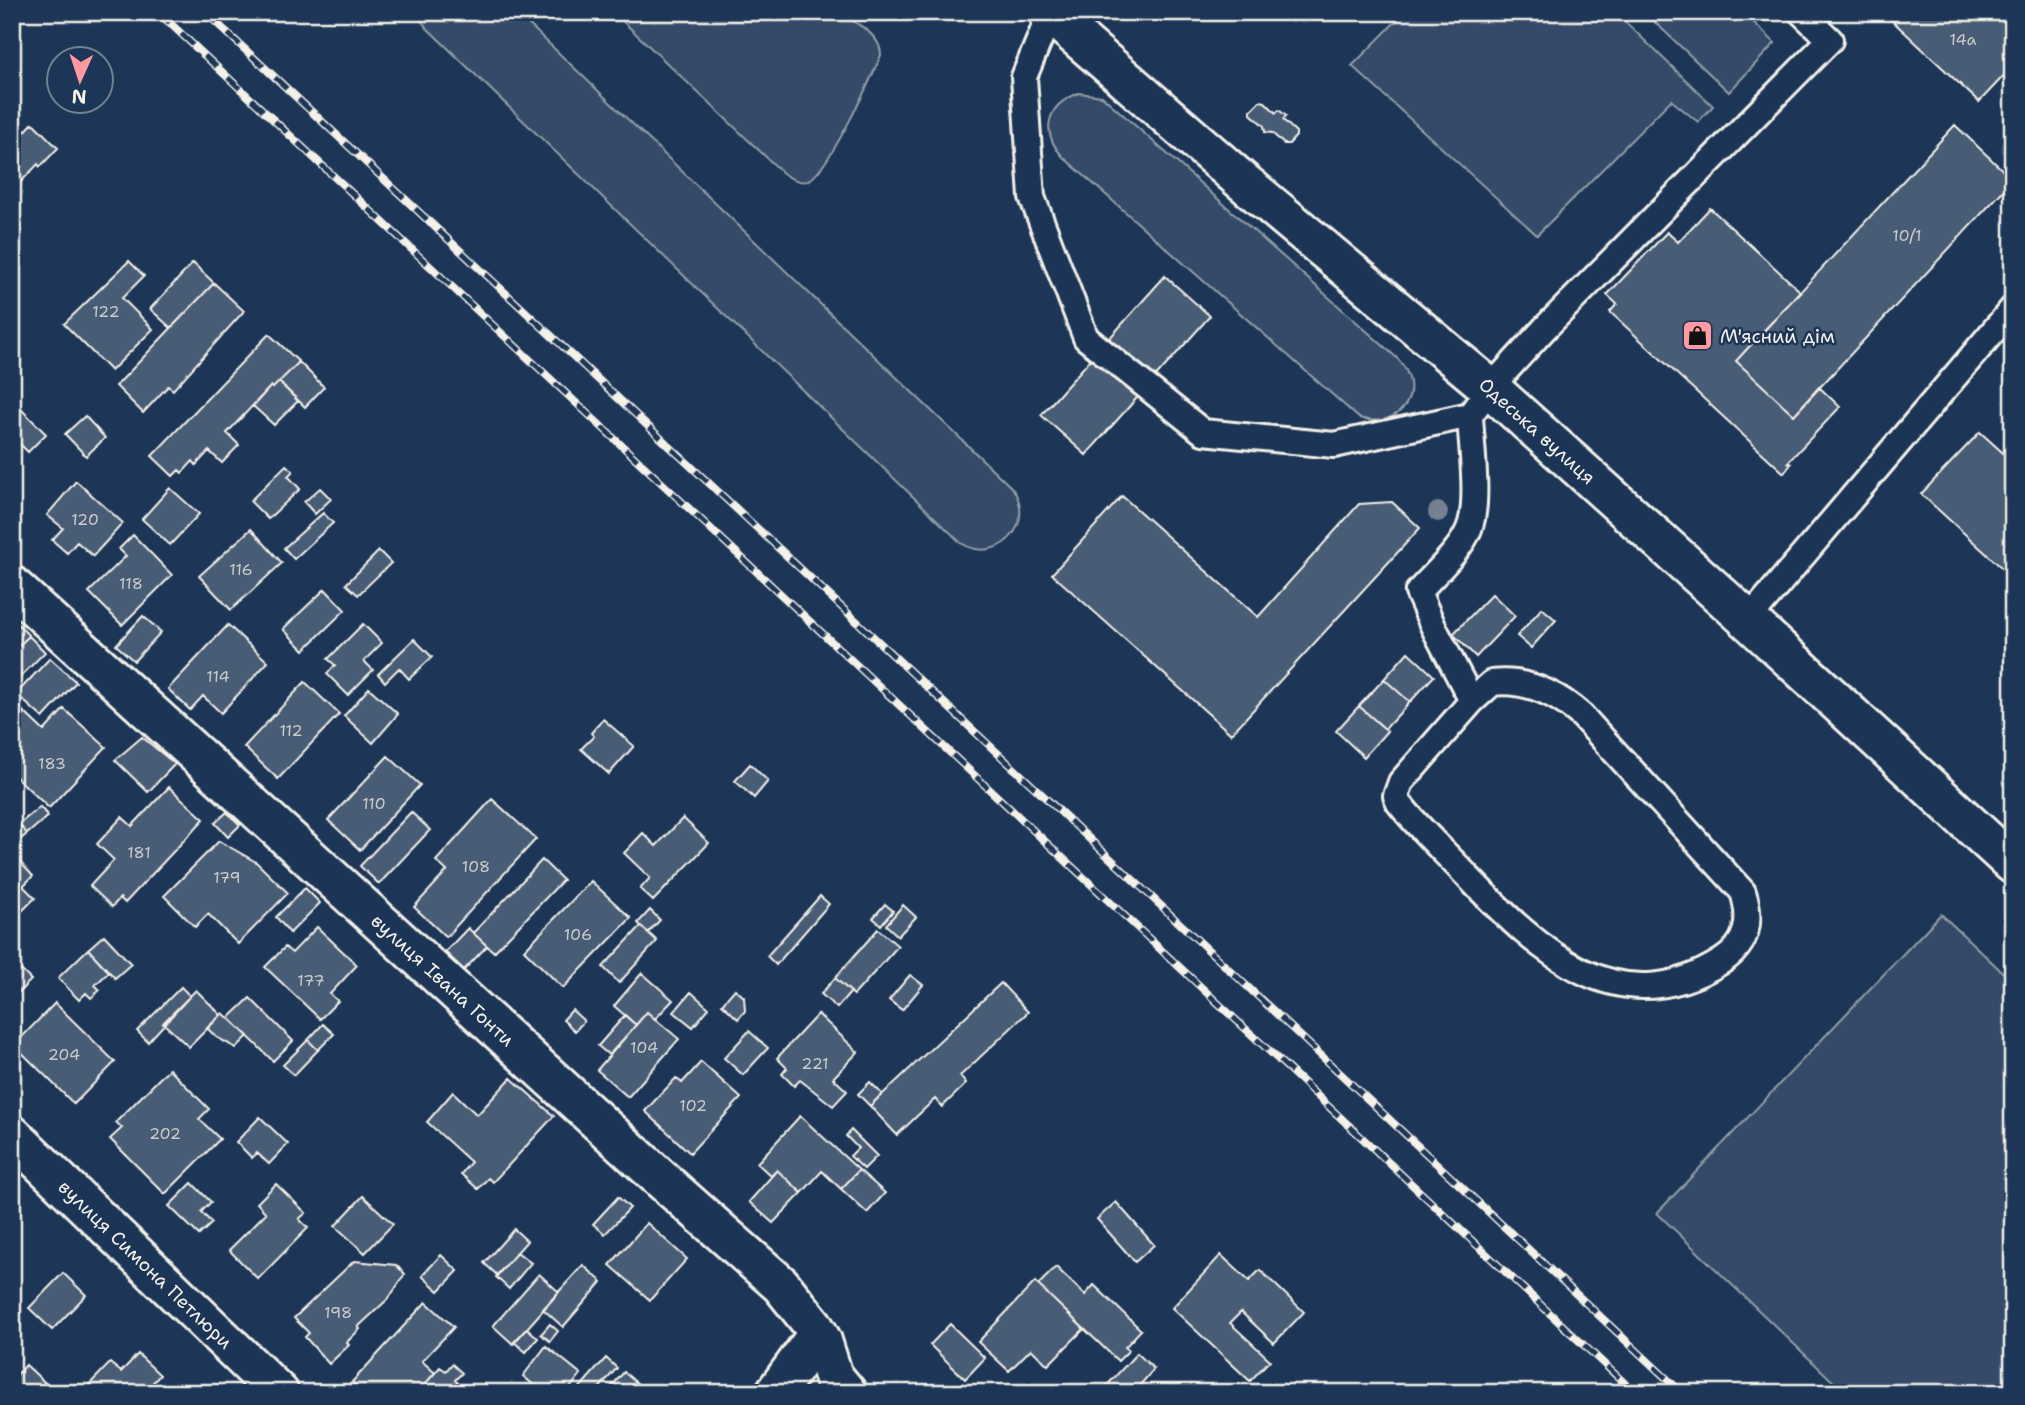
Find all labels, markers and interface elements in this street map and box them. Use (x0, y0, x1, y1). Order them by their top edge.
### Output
house number: 14а (1949, 29, 1977, 50)
north arrow (46, 46, 116, 116)
text: N (71, 84, 87, 109)
house number: 10/1 (1892, 225, 1922, 246)
house number: 122 (92, 301, 120, 322)
shop icon: М'ясний дім (1680, 319, 1714, 353)
place label: М'ясний дім (1720, 324, 1835, 349)
street label: Одеська вулиця (1474, 372, 1601, 490)
house number: 120 (71, 509, 99, 530)
house number: 116 (229, 559, 253, 580)
house number: 118 (119, 573, 143, 594)
house number: 114 (206, 666, 230, 687)
house number: 112 (279, 720, 303, 741)
house number: 183 (38, 753, 66, 774)
house number: 110 (362, 793, 386, 814)
house number: 181 (127, 842, 151, 863)
house number: 108 (462, 856, 490, 877)
house number: 179 (213, 867, 241, 888)
street label: вулиця Івана Гонти (366, 908, 520, 1052)
house number: 106 (564, 924, 592, 945)
house number: 177 (297, 970, 325, 991)
house number: 104 (630, 1037, 658, 1058)
house number: 204 (48, 1044, 80, 1065)
house number: 221 (801, 1053, 829, 1074)
house number: 102 (679, 1095, 707, 1116)
house number: 202 (149, 1123, 181, 1144)
street label: вулиця Симона Петлюри (53, 1174, 238, 1354)
house number: 198 (324, 1302, 352, 1323)

